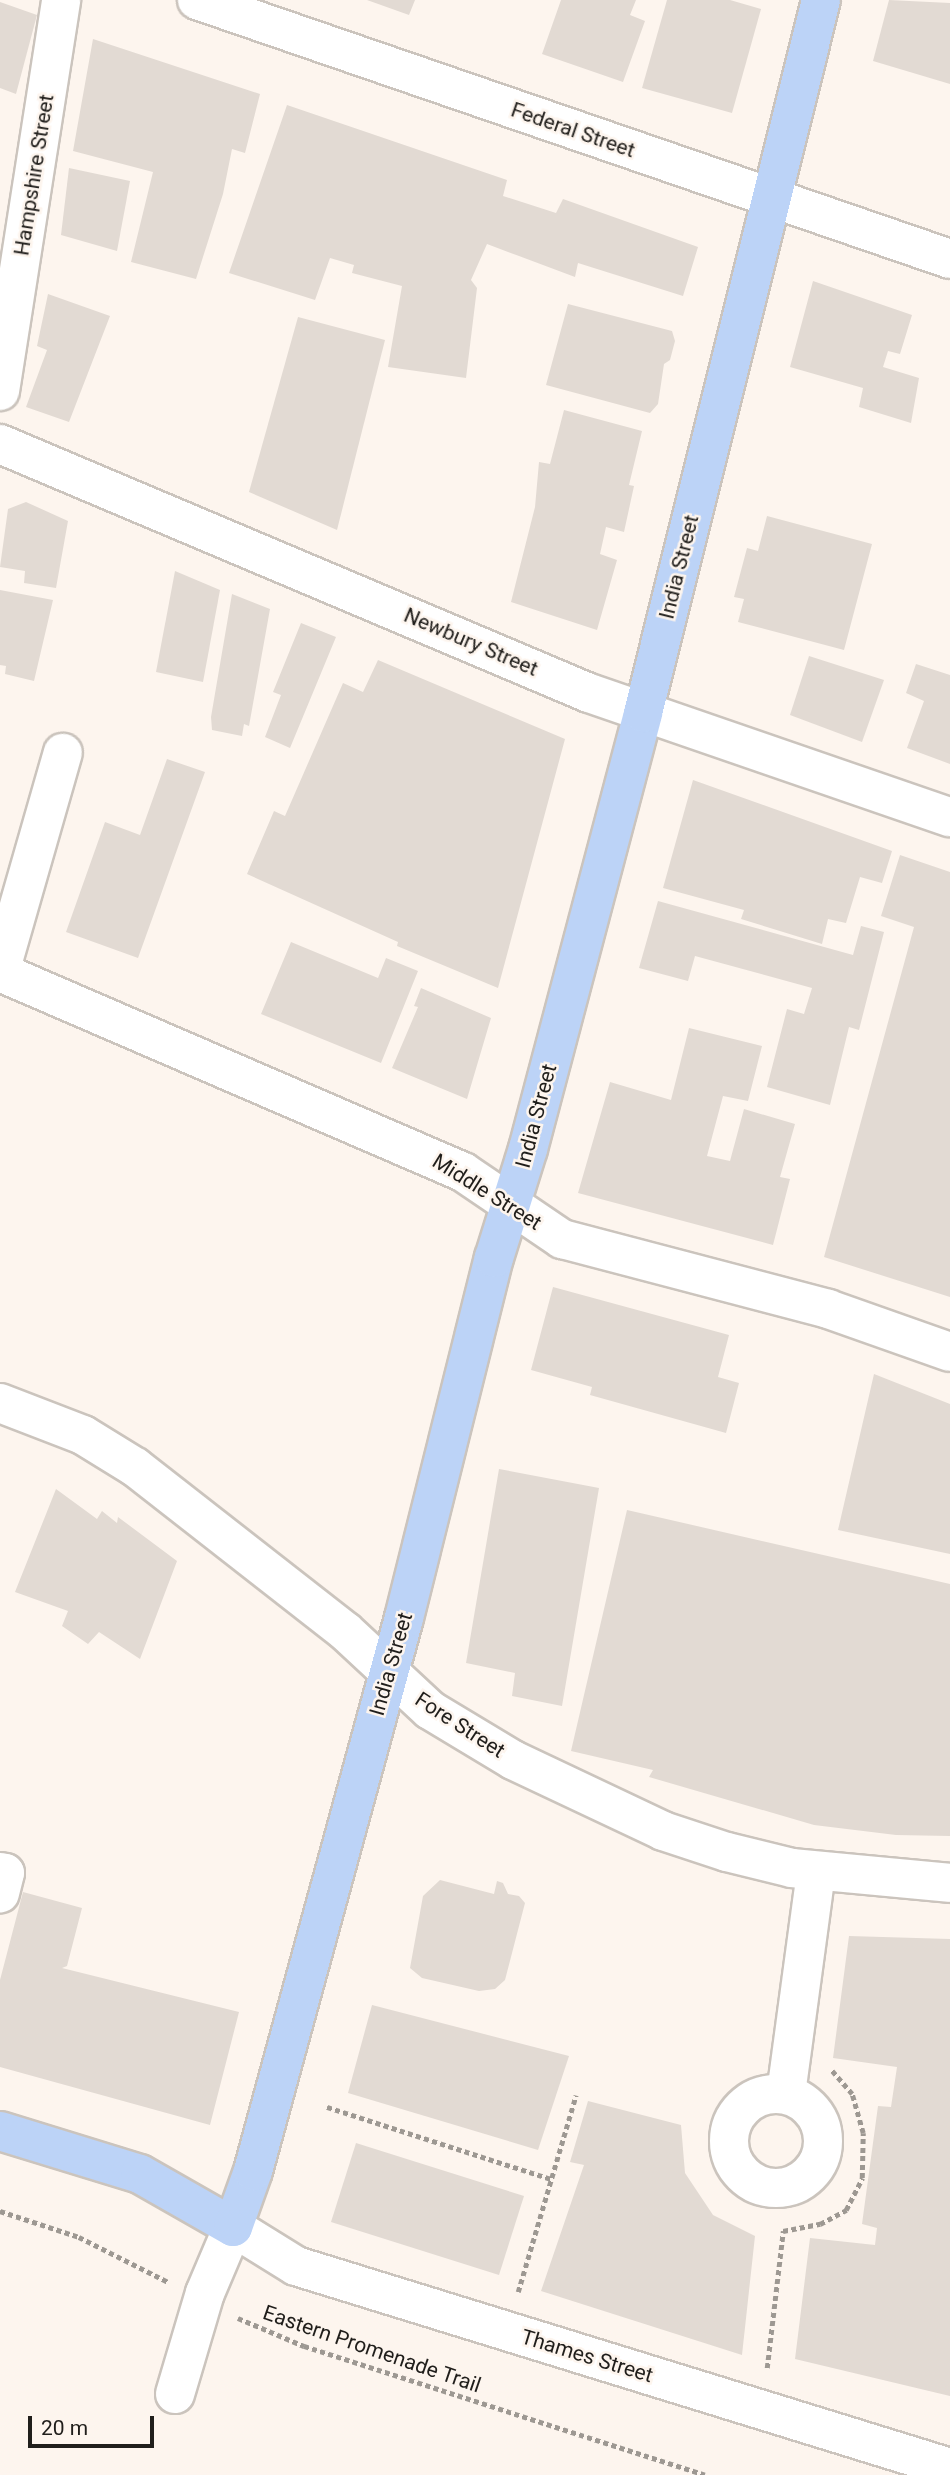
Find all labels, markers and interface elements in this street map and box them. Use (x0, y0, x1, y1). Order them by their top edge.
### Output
street label: Hampshire Street (9, 93, 59, 257)
street label: Federal Street (508, 97, 638, 163)
street label: India Street (654, 512, 704, 622)
street label: Newbury Street (400, 602, 542, 682)
street label: India Street (510, 1061, 562, 1171)
street label: Middle Street (428, 1148, 546, 1236)
street label: India Street (364, 1609, 418, 1719)
street label: Fore Street (410, 1687, 510, 1763)
street label: Eastern Promenade Trail (260, 2300, 484, 2398)
street label: Thames Street (518, 2324, 656, 2388)
scale bar (32, 2402, 158, 2446)
text: 20 m (41, 2416, 88, 2440)

